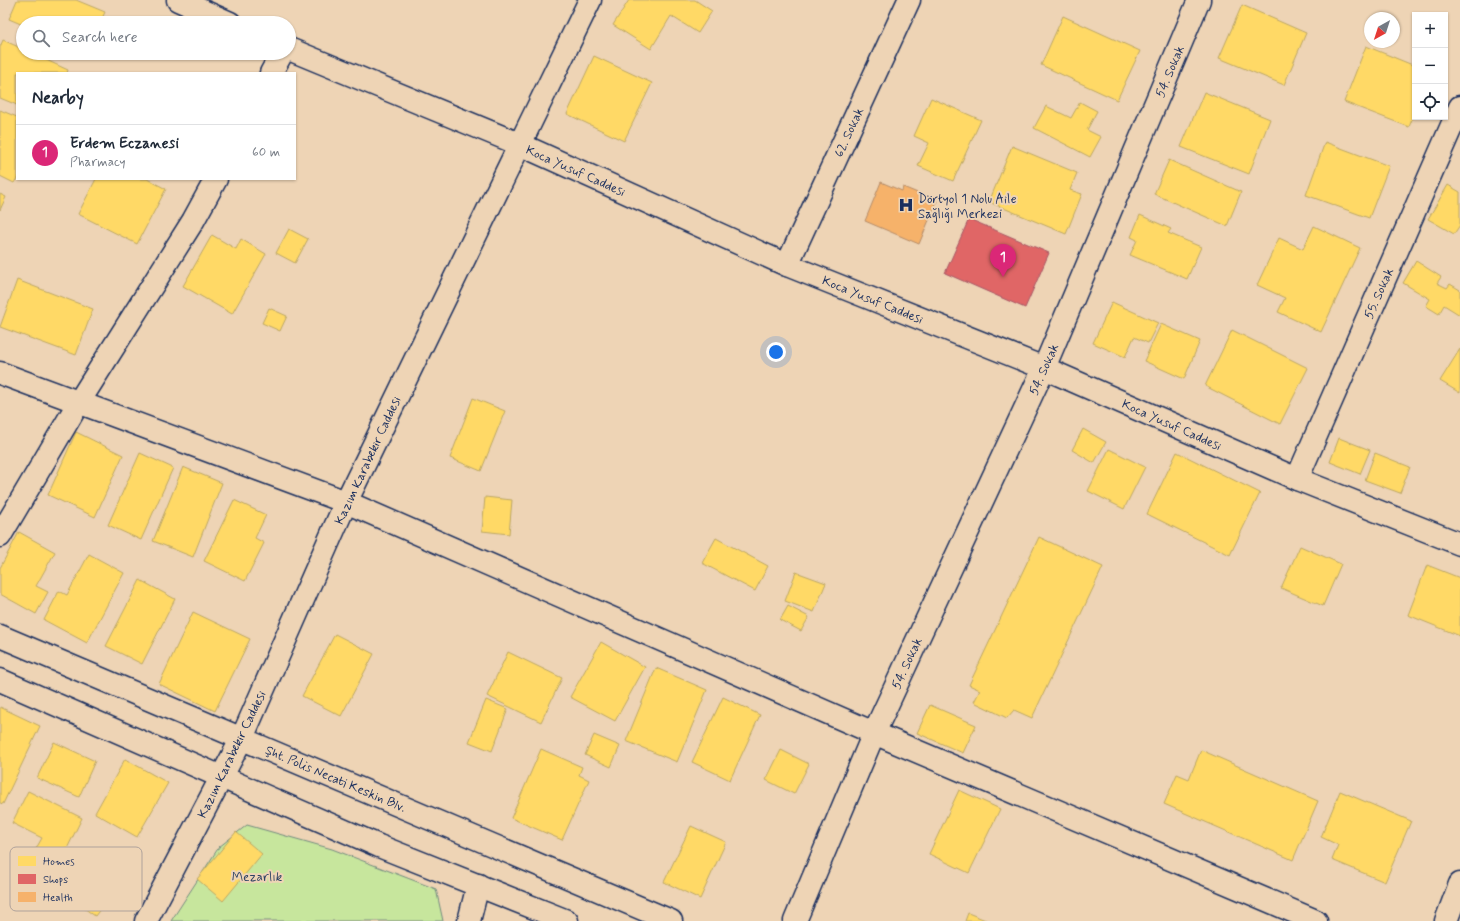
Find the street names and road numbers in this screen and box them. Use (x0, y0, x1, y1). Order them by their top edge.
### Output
street label: 54. Sokak (1152, 43, 1189, 100)
street label: 62. Sokak (831, 105, 868, 160)
street label: Koca Yusuf Caddesi (523, 142, 628, 201)
street label: 55. Sokak (1361, 265, 1398, 322)
street label: Koca Yusuf Caddesi (819, 272, 925, 328)
street label: 54. Sokak (1025, 341, 1064, 398)
street label: Kazım Karabekir Caddesi (331, 394, 406, 528)
street label: Koca Yusuf Caddesi (1119, 396, 1224, 455)
street label: 54. Sokak (888, 635, 927, 692)
street label: Kazım Karabekir Caddesi (194, 688, 271, 821)
street label: Şht. Polis Necati Keskin Blv. (262, 742, 409, 817)

